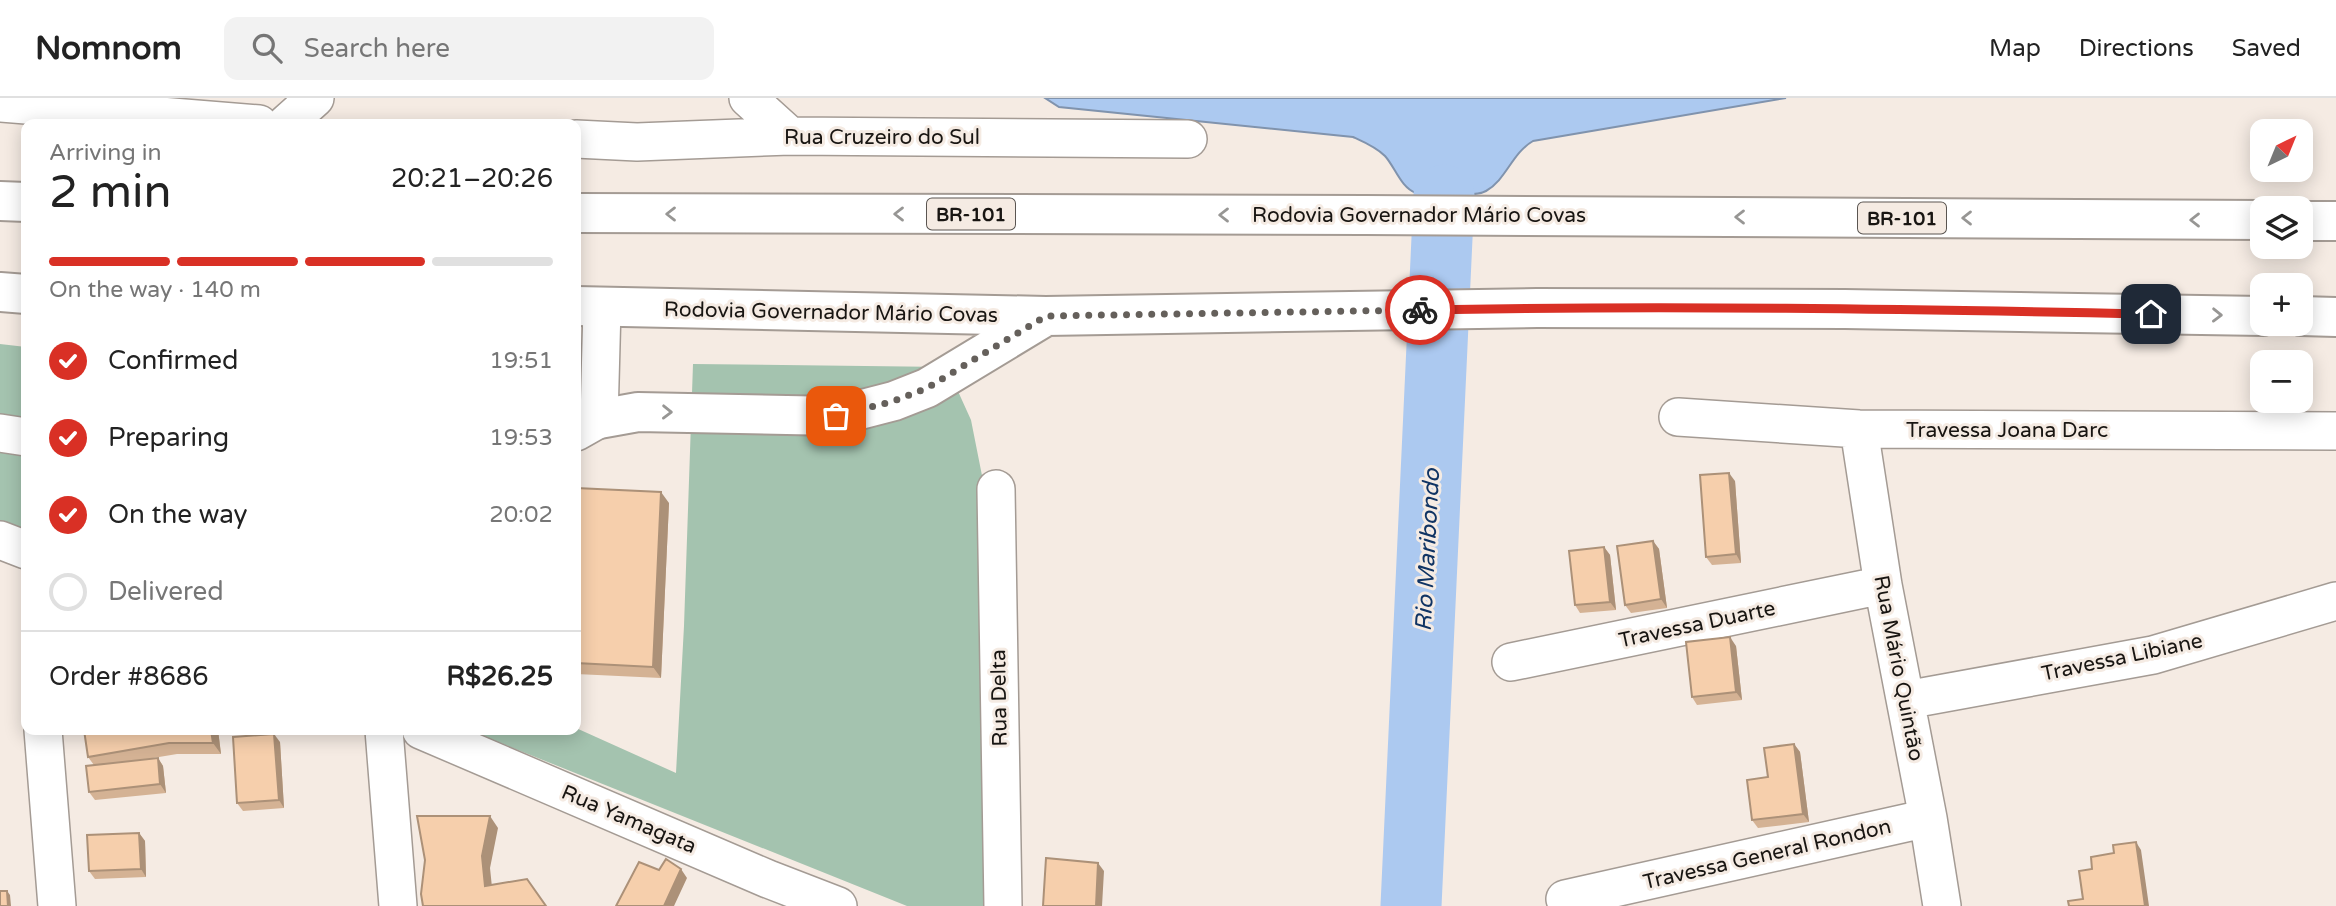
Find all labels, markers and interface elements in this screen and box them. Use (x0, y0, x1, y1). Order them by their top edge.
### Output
search box (224, 17, 714, 80)
text: Nomnom (35, 29, 182, 68)
icon: search (248, 29, 286, 67)
text: Search here (304, 33, 450, 64)
text: Map (1989, 34, 2041, 63)
text: Directions (2079, 34, 2194, 63)
text: Saved (2232, 34, 2301, 63)
north arrow (2250, 119, 2314, 182)
map controls (2250, 119, 2313, 413)
street label: Rua Cruzeiro do Sul (784, 125, 980, 150)
text: Arriving in (49, 139, 162, 167)
text: 20:21–20:26 (391, 163, 553, 194)
text: 2 min (49, 165, 172, 220)
button: layers (2250, 196, 2313, 259)
road number: BR-101 (927, 198, 1015, 230)
road number: BR-101 (1858, 202, 1946, 234)
street label: Rodovia Governador Mário Covas (1252, 203, 1586, 228)
one-way arrow (666, 206, 676, 222)
one-way arrow (893, 206, 904, 222)
one-way arrow (1219, 207, 1229, 223)
one-way arrow (1734, 209, 1744, 225)
one-way arrow (1961, 211, 1972, 226)
one-way arrow (2189, 212, 2199, 228)
button: + (2250, 273, 2313, 336)
courier (1385, 275, 1455, 345)
text: On the way · 140 m (49, 276, 261, 304)
pin (2121, 284, 2181, 344)
icon: bike (1401, 291, 1439, 329)
icon: home (2132, 295, 2170, 333)
street label: Rodovia Governador Mário Covas (664, 297, 998, 328)
one-way arrow (2213, 307, 2223, 323)
icon: check (49, 342, 87, 380)
text: Confirmed (108, 345, 238, 376)
text: 19:51 (489, 347, 553, 375)
button: − (2250, 350, 2313, 413)
pin (806, 386, 866, 446)
icon: bag (817, 397, 855, 435)
one-way arrow (661, 405, 672, 420)
street label: Travessa Joana Darc (1906, 418, 2108, 443)
icon: check (49, 419, 87, 457)
text: Preparing (108, 422, 229, 453)
text: 19:53 (489, 424, 553, 452)
water label: Rio Maribondo (1410, 467, 1446, 632)
icon: check (49, 496, 87, 534)
text: On the way (108, 499, 248, 530)
text: 20:02 (489, 501, 553, 529)
street label: Rua Mário Quintão (1868, 573, 1929, 763)
text: Delivered (108, 576, 224, 607)
street label: Travessa Duarte (1617, 596, 1778, 653)
street label: Travessa Libiane (2039, 628, 2205, 687)
street label: Rua Delta (986, 649, 1013, 747)
text: Order #8686 (49, 661, 209, 692)
text: R$26.25 (446, 661, 553, 692)
street label: Rua Yamagata (558, 780, 700, 859)
street label: Travessa General Rondon (1641, 814, 1894, 895)

